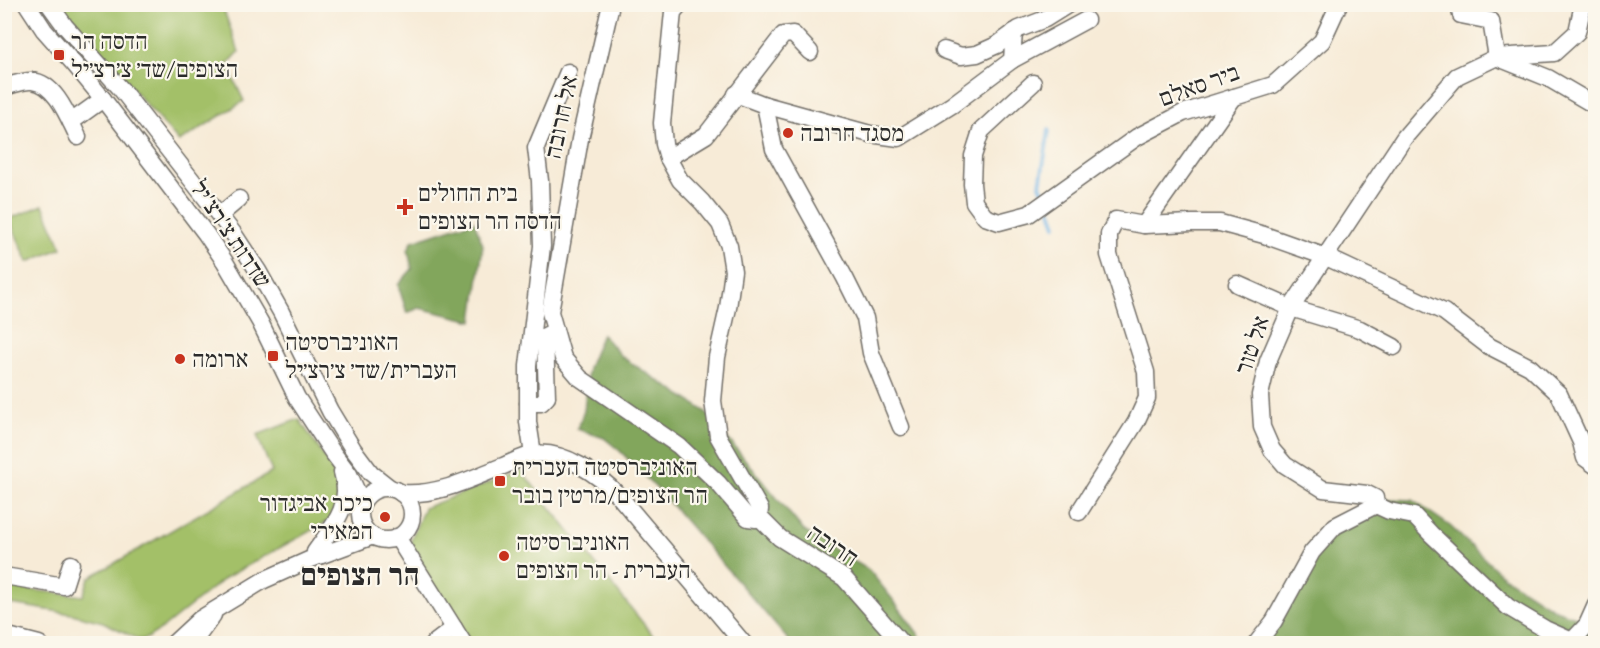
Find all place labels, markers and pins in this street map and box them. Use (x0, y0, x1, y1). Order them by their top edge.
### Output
place label: הדסה הר הצופים/שד׳ צ׳רצ׳יל (71, 25, 238, 84)
marker: הדסה הר הצופים/שד׳ צ׳רצ׳יל (52, 48, 66, 62)
place label: מסגד חרובה (800, 117, 904, 148)
marker: מסגד חרובה (781, 126, 795, 140)
place label: בית החולים הדסה הר הצופים (418, 177, 562, 236)
marker: בית החולים הדסה הר הצופים (396, 198, 414, 216)
place label: האוניברסיטה העברית/שד׳ צ׳רצ׳יל (285, 326, 457, 385)
place label: ארומה (192, 343, 248, 374)
marker: האוניברסיטה העברית/שד׳ צ׳רצ׳יל (266, 349, 280, 363)
marker: ארומה (173, 352, 187, 366)
place label: האוניברסיטה העברית הר הצופים/מרטין בובר (512, 451, 708, 510)
marker: האוניברסיטה העברית הר הצופים/מרטין בובר (493, 474, 507, 488)
place label: כיכר אביגדור המאירי (260, 487, 373, 546)
marker: כיכר אביגדור המאירי (378, 510, 392, 524)
place label: האוניברסיטה העברית - הר הצופים (516, 526, 691, 585)
marker: האוניברסיטה העברית - הר הצופים (497, 549, 511, 563)

